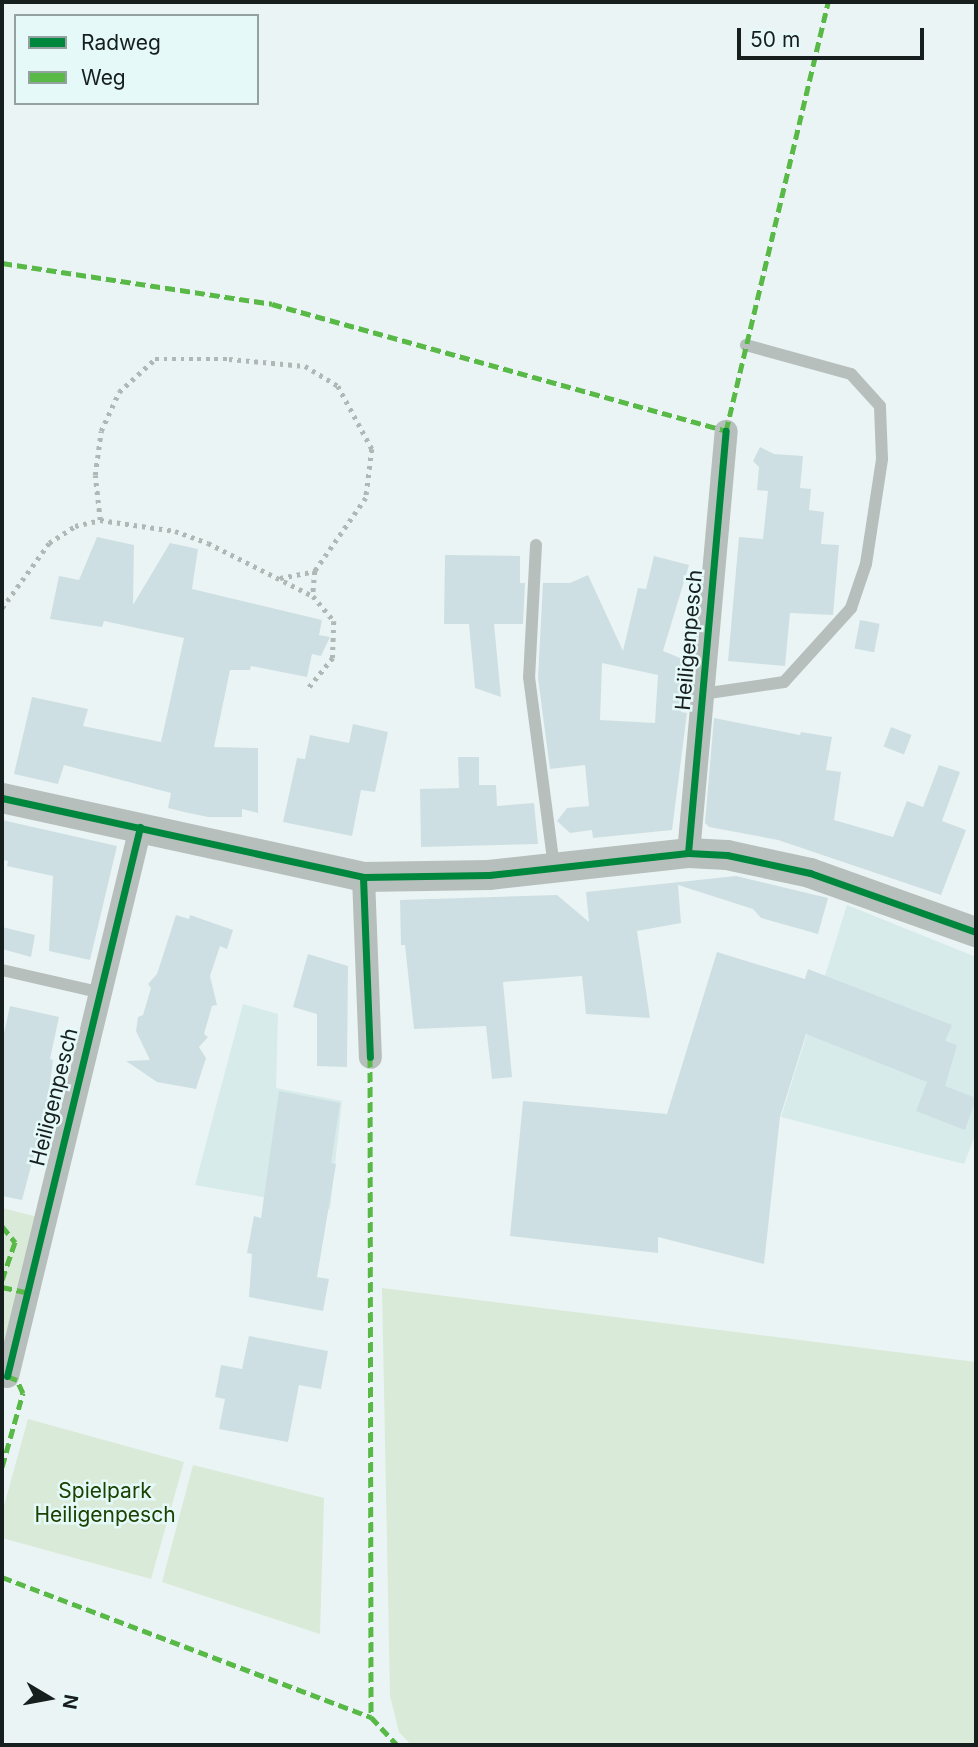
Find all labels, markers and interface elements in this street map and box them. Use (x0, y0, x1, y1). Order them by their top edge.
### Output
legend (14, 14, 259, 105)
scale bar (740, 14, 927, 58)
text: 50 m (750, 27, 800, 52)
text: Radweg (81, 30, 161, 55)
text: Weg (81, 65, 126, 90)
street label: Heiligenpesch (670, 569, 708, 711)
street label: Heiligenpesch (25, 1025, 83, 1169)
park label: Spielpark Heiligenpesch (34, 1478, 176, 1528)
north arrow (14, 1663, 84, 1733)
text: N (58, 1693, 83, 1711)

